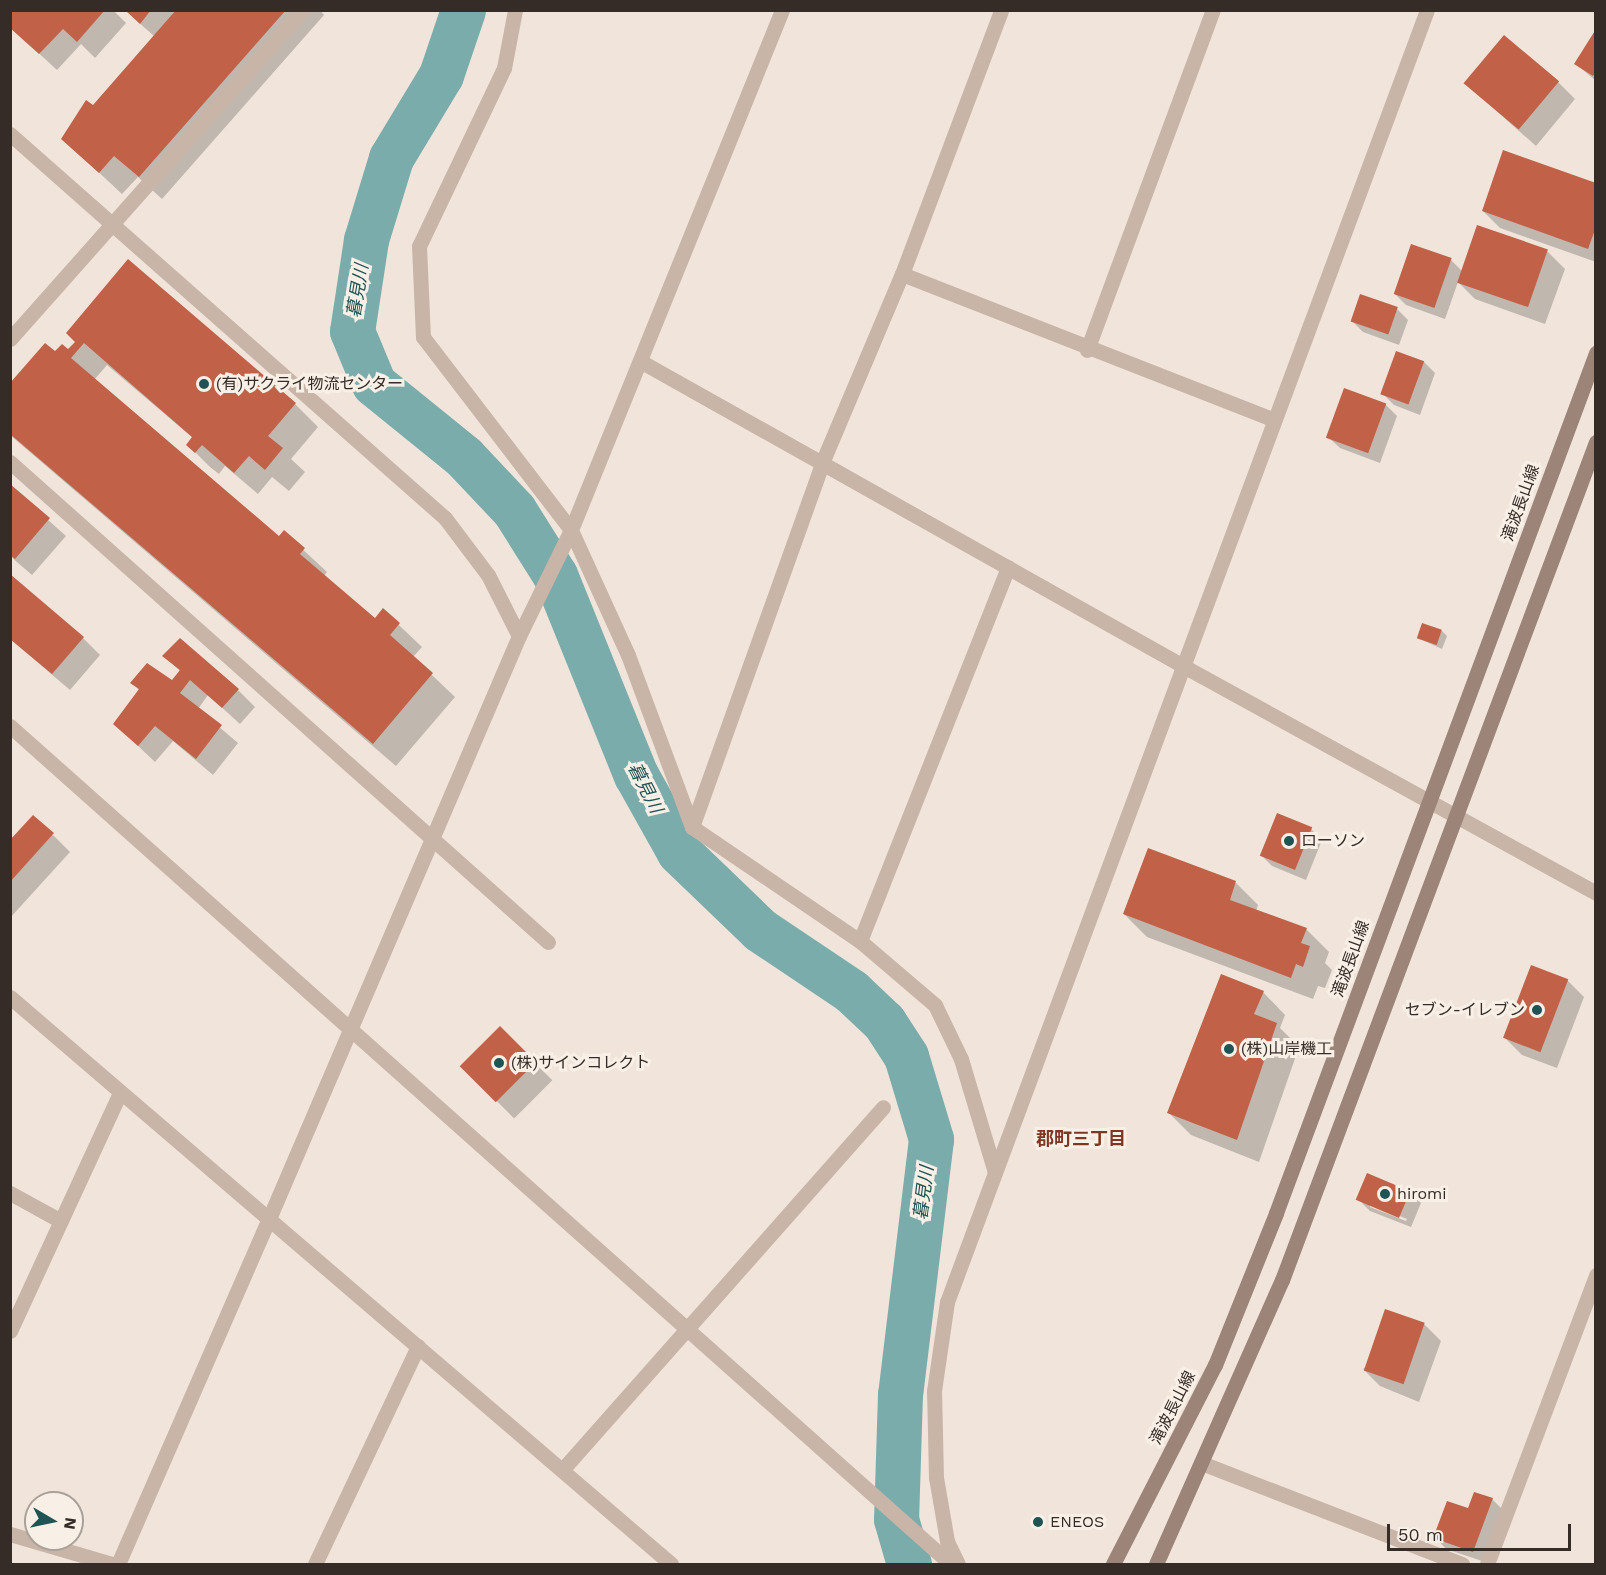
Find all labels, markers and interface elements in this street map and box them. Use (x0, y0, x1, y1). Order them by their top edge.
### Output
water label: 暮見川 (343, 263, 373, 319)
place label: (有)サクライ物流センター (216, 374, 403, 394)
marker: (有)サクライ物流センター (197, 377, 211, 391)
street label: 滝波長山線 (1498, 462, 1544, 544)
water label: 暮見川 (623, 759, 667, 817)
place label: ローソン (1301, 831, 1365, 851)
marker: ローソン (1282, 834, 1296, 848)
street label: 滝波長山線 (1328, 918, 1374, 1000)
place label: セブン-イレブン (1405, 1000, 1525, 1020)
marker: セブン-イレブン (1530, 1003, 1544, 1017)
place label: (株)山岸機工 (1241, 1039, 1332, 1059)
marker: (株)山岸機工 (1222, 1042, 1236, 1056)
place label: (株)サインコレクト (511, 1053, 650, 1073)
marker: (株)サインコレクト (492, 1056, 506, 1070)
district label: 郡町三丁目 (1036, 1128, 1126, 1150)
water label: 暮見川 (910, 1165, 938, 1221)
place label: hiromi (1397, 1184, 1447, 1204)
marker: hiromi (1378, 1187, 1392, 1201)
street label: 滝波長山線 (1146, 1368, 1200, 1448)
north arrow (24, 1491, 84, 1551)
place label: ENEOS (1050, 1512, 1104, 1532)
scale bar (1390, 1512, 1574, 1550)
marker: ENEOS (1031, 1515, 1045, 1529)
text: N (60, 1516, 81, 1531)
text: 50 m (1398, 1524, 1443, 1545)

